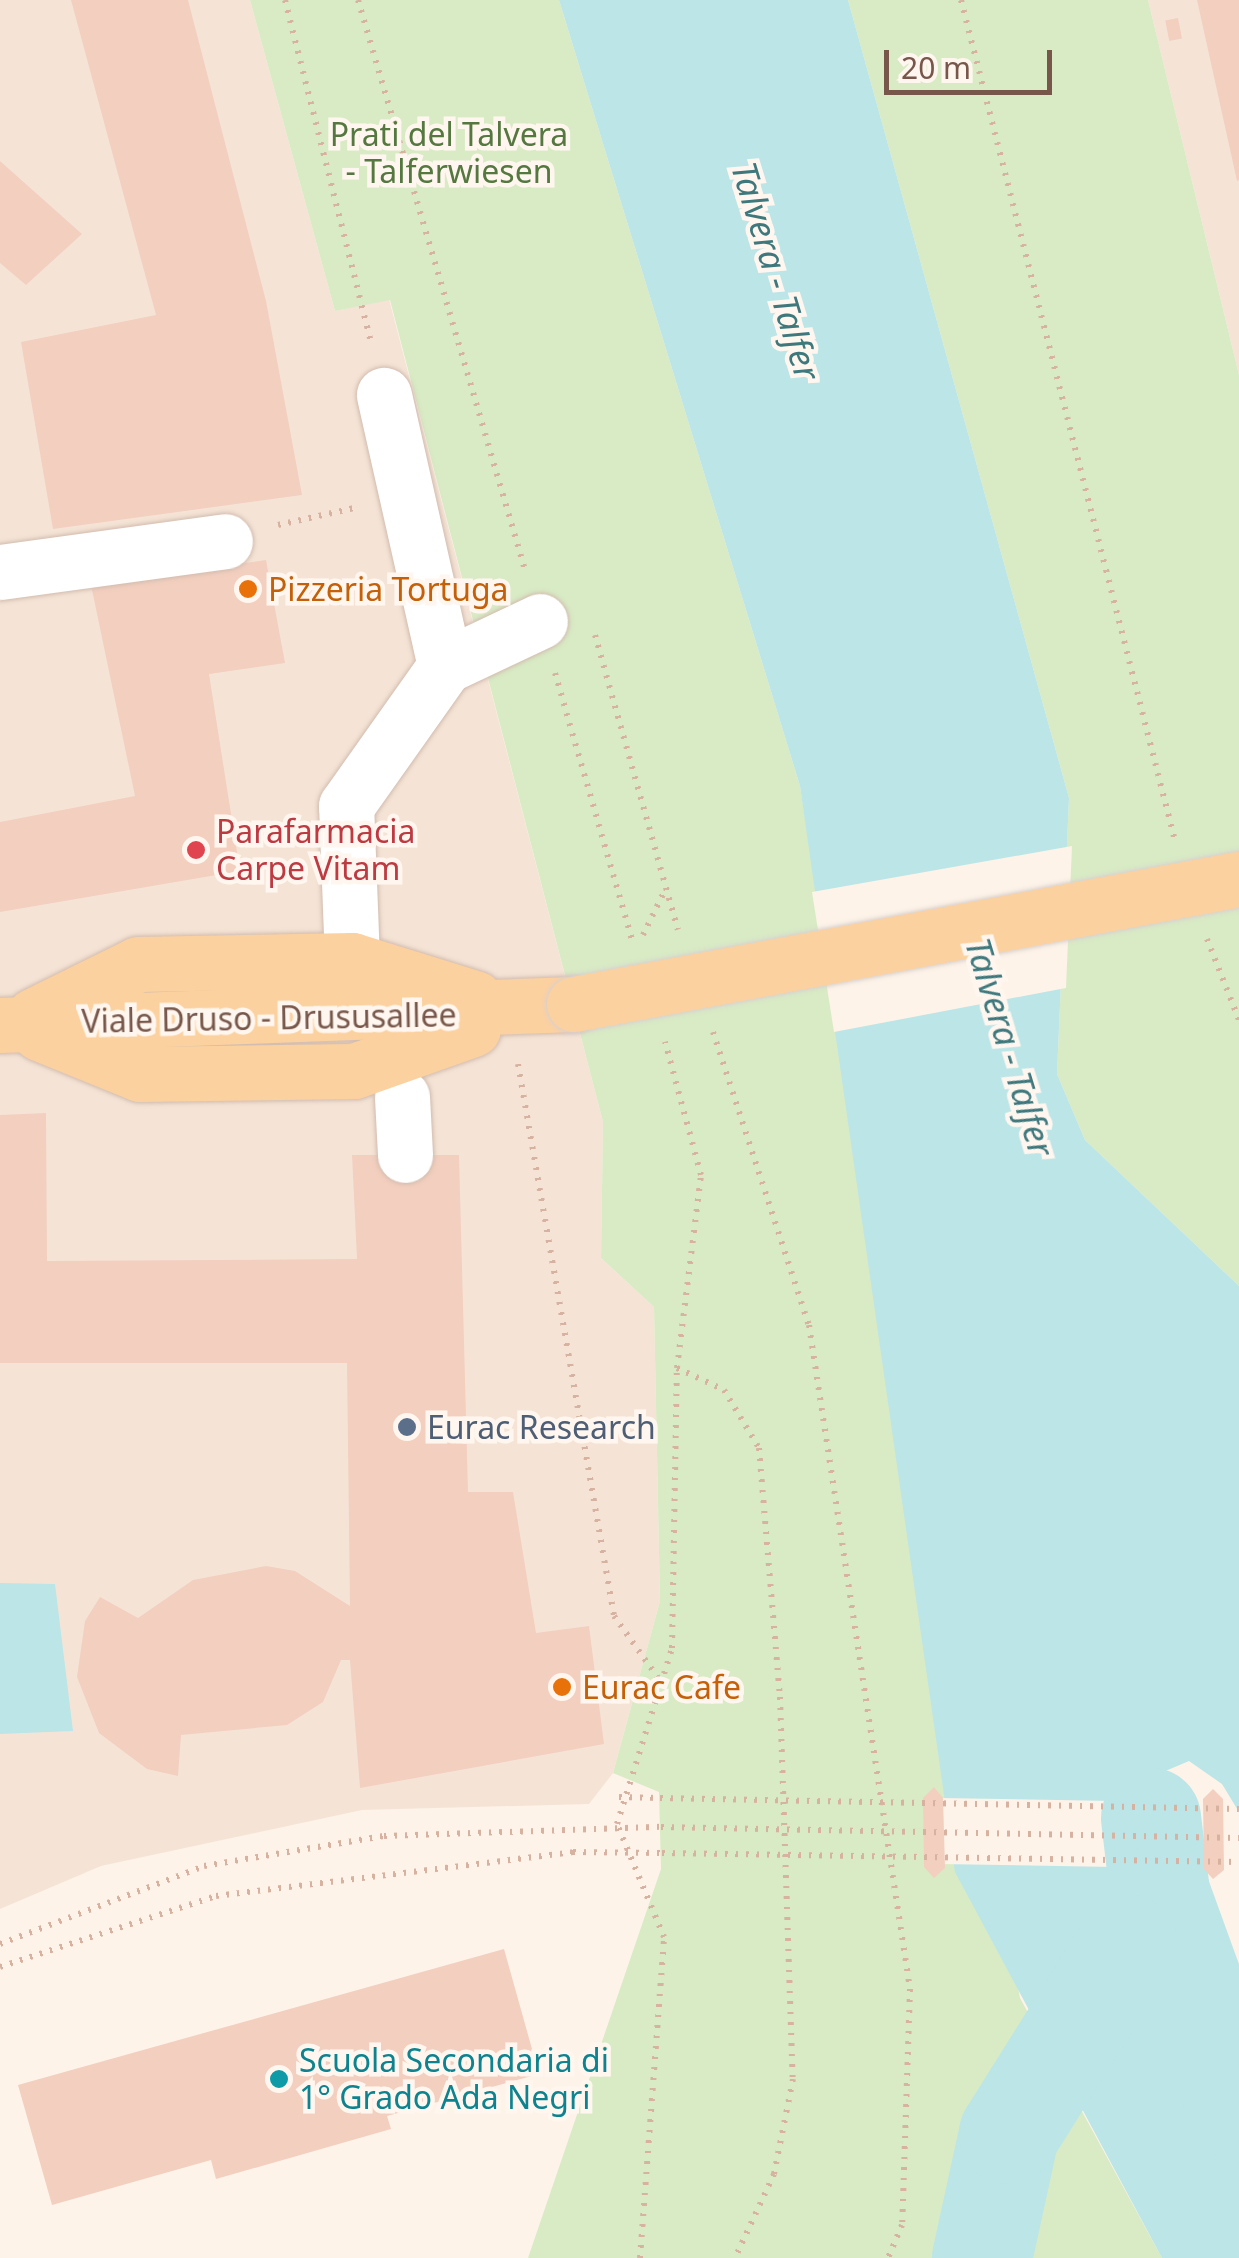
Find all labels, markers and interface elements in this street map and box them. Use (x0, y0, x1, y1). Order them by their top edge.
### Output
scale bar (889, 30, 1056, 92)
text: 20 m (901, 47, 971, 88)
park label: Prati del Talvera - Talferwiesen (330, 116, 568, 191)
water label: Talvera - Talfer (723, 157, 829, 385)
place label: Pizzeria Tortuga (268, 570, 509, 608)
marker: Pizzeria Tortuga (237, 578, 259, 600)
place label: Parafarmacia Carpe Vitam (216, 813, 415, 888)
marker: Parafarmacia Carpe Vitam (185, 839, 207, 861)
water label: Talvera - Talfer (957, 933, 1063, 1161)
street label: Viale Druso - Drususallee (81, 996, 457, 1040)
place label: Eurac Research (427, 1408, 656, 1446)
marker: Eurac Research (396, 1416, 418, 1438)
place label: Eurac Cafe (582, 1668, 741, 1706)
marker: Eurac Cafe (551, 1676, 573, 1698)
place label: Scuola Secondaria di 1° Grado Ada Negri (299, 2042, 609, 2117)
marker: Scuola Secondaria di 1° Grado Ada Negri (268, 2068, 290, 2090)

